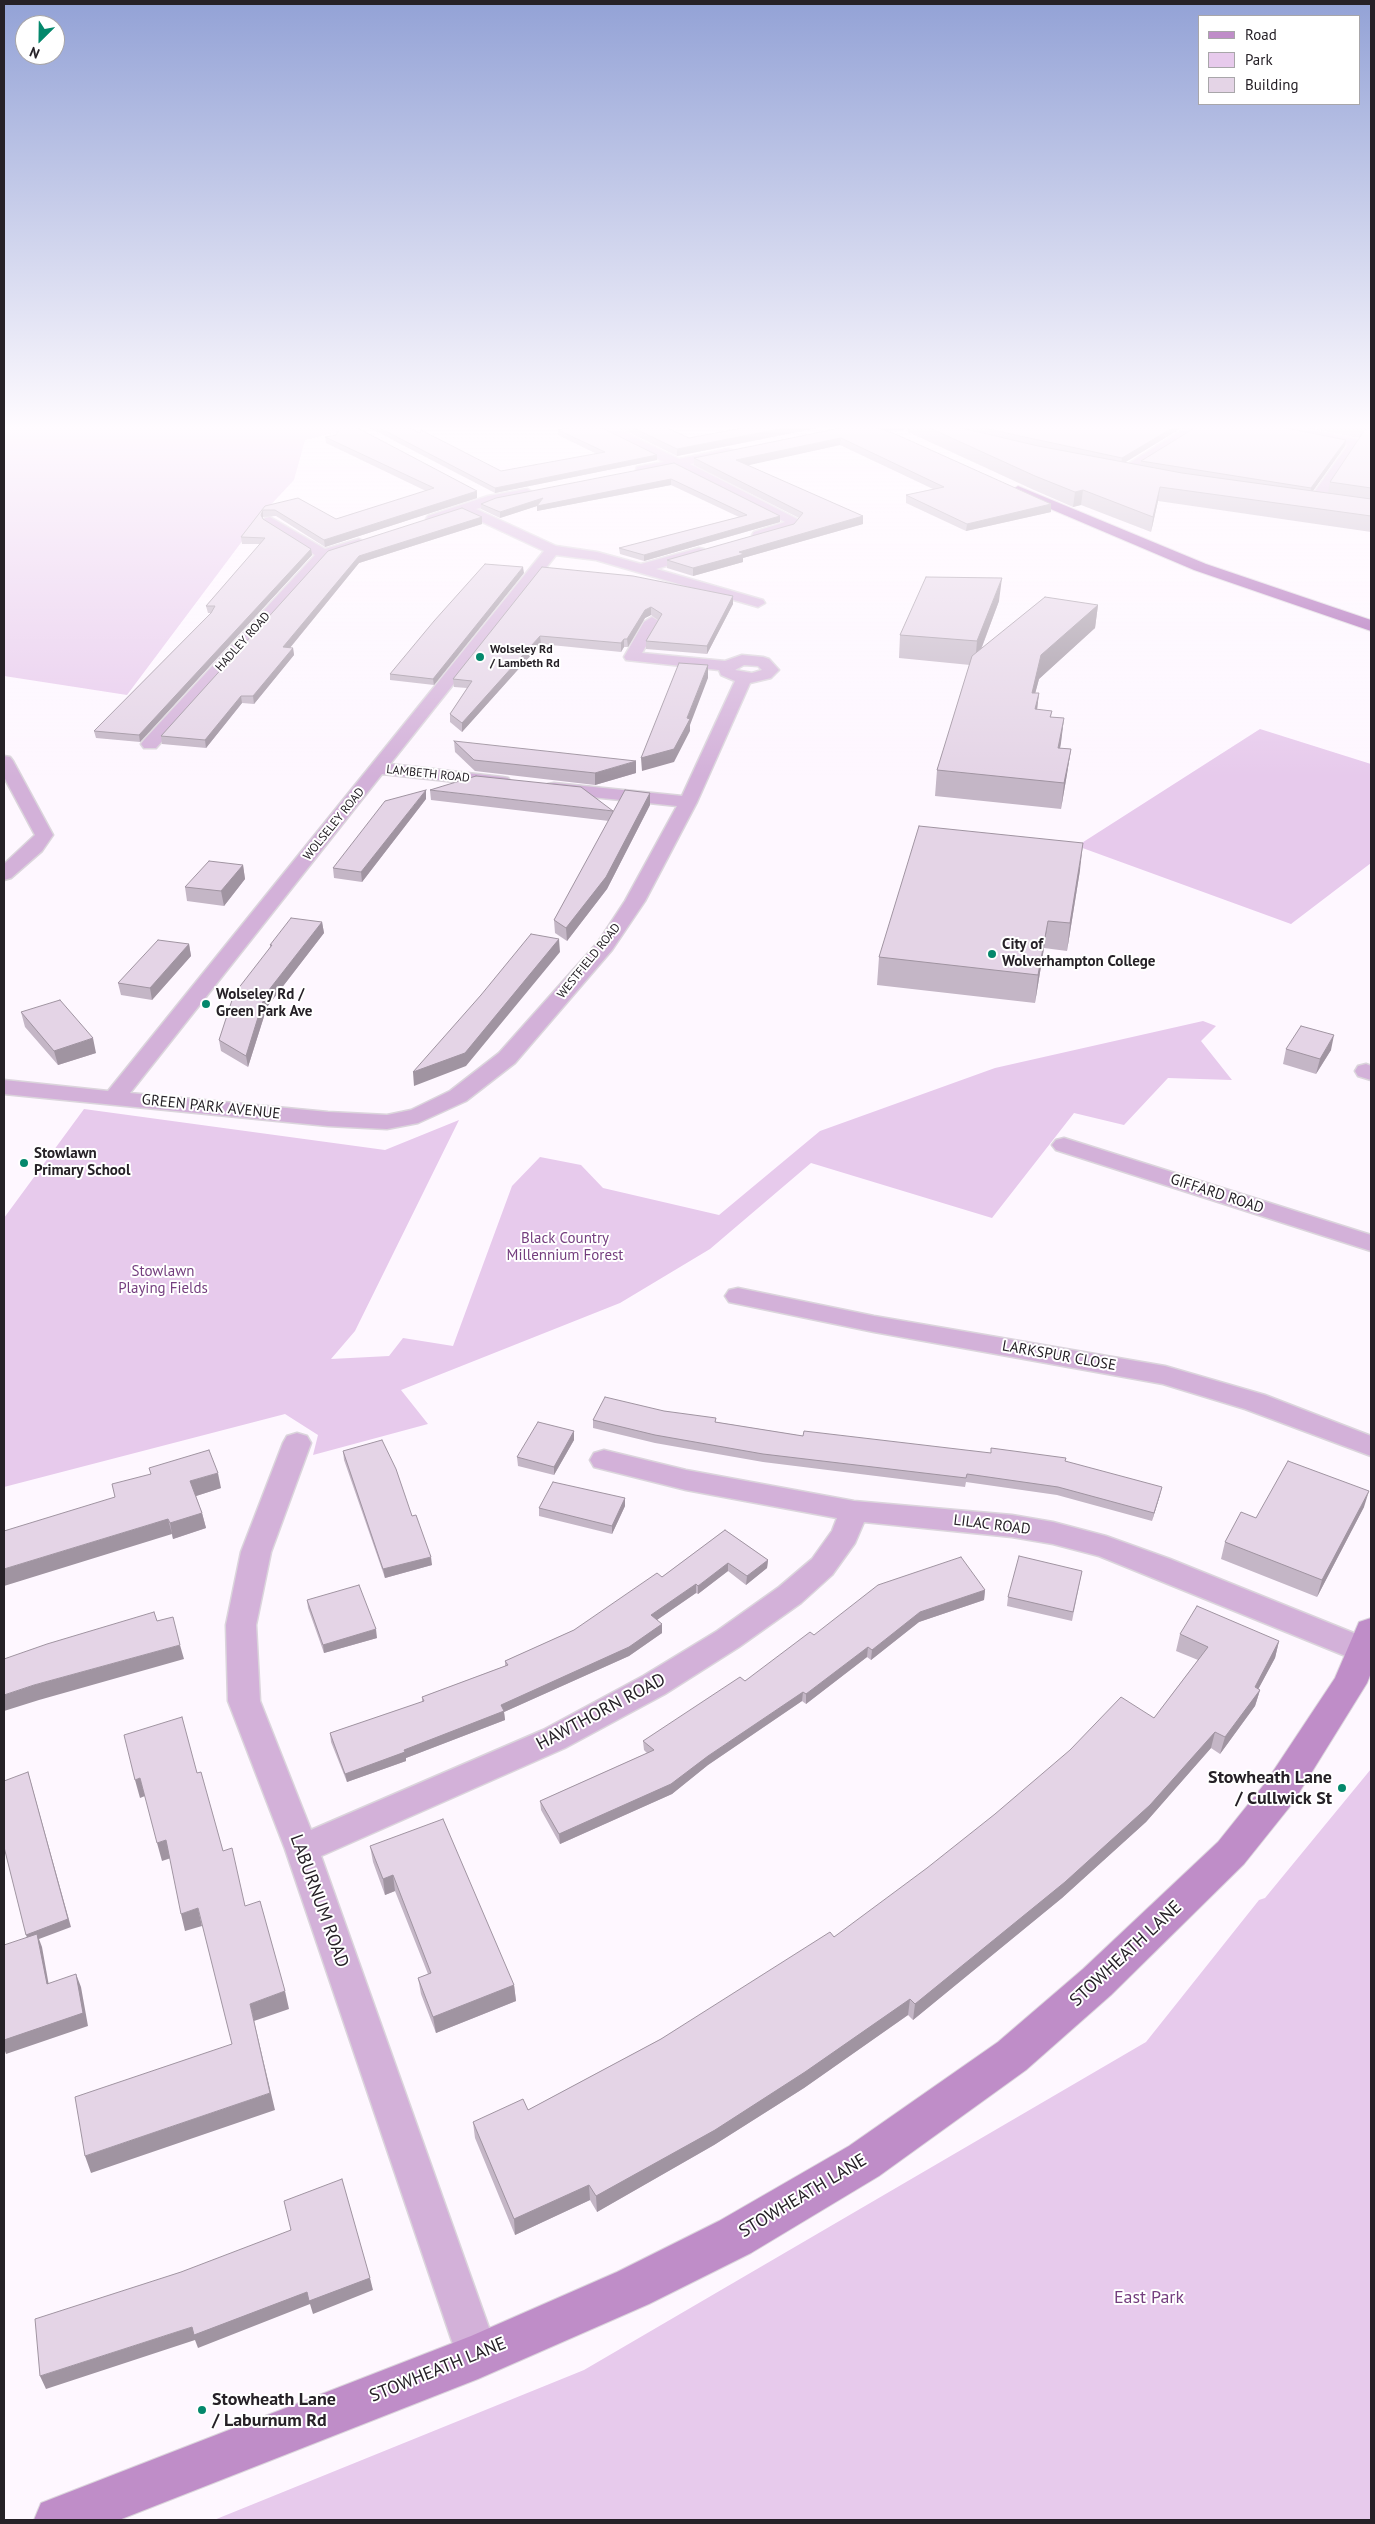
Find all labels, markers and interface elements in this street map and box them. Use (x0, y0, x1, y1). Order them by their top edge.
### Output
north arrow (15, 15, 65, 65)
legend (1198, 15, 1360, 105)
text: Road (1245, 25, 1277, 44)
text: N (27, 43, 42, 63)
text: Park (1245, 50, 1273, 69)
text: Building (1245, 75, 1299, 94)
street label: HADLEY ROAD (213, 609, 273, 675)
place label: Wolseley Rd / Lambeth Rd (490, 643, 560, 671)
marker: Wolseley Rd / Lambeth Rd (474, 651, 486, 663)
street label: LAMBETH ROAD (386, 762, 470, 786)
street label: WOLSELEY ROAD (300, 785, 368, 863)
street label: WESTFIELD ROAD (554, 921, 624, 1001)
place label: City of Wolverhampton College (1002, 936, 1155, 971)
marker: City of Wolverhampton College (986, 948, 998, 960)
place label: Wolseley Rd / Green Park Ave (216, 986, 312, 1021)
marker: Wolseley Rd / Green Park Ave (200, 998, 212, 1010)
street label: GREEN PARK AVENUE (141, 1091, 281, 1123)
place label: Stowlawn Primary School (34, 1145, 130, 1180)
marker: Stowlawn Primary School (18, 1157, 30, 1169)
street label: GIFFARD ROAD (1168, 1170, 1266, 1218)
park label: Black Country Millennium Forest (507, 1230, 623, 1265)
park label: Stowlawn Playing Fields (118, 1263, 208, 1298)
street label: LARKSPUR CLOSE (1001, 1337, 1117, 1375)
street label: LILAC ROAD (952, 1511, 1032, 1539)
street label: HAWTHORN ROAD (533, 1669, 669, 1755)
place label: Stowheath Lane / Cullwick St (1208, 1767, 1332, 1810)
marker: Stowheath Lane / Cullwick St (1336, 1782, 1348, 1794)
street label: LABURNUM ROAD (285, 1832, 353, 1970)
street label: STOWHEATH LANE (1066, 1897, 1186, 2011)
street label: STOWHEATH LANE (735, 2149, 871, 2243)
park label: East Park (1114, 2287, 1184, 2309)
street label: STOWHEATH LANE (367, 2333, 509, 2407)
place label: Stowheath Lane / Laburnum Rd (212, 2389, 336, 2432)
marker: Stowheath Lane / Laburnum Rd (196, 2404, 208, 2416)

